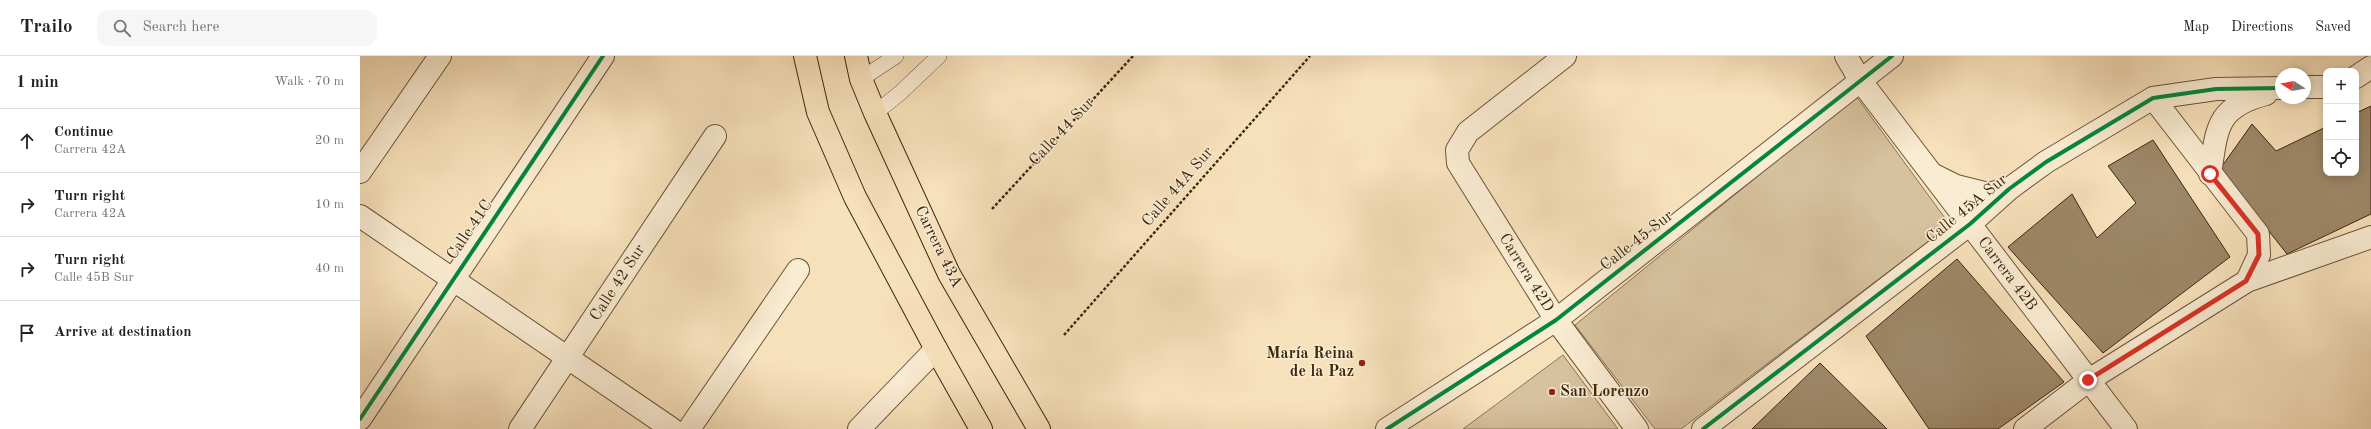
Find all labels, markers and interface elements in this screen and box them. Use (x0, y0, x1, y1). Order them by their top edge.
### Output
search box (97, 10, 377, 46)
icon: search (111, 17, 133, 39)
text: Trailo (20, 18, 73, 37)
text: Search here (143, 20, 219, 35)
text: Map (2183, 20, 2209, 34)
text: Directions (2231, 20, 2293, 34)
text: Saved (2315, 20, 2351, 34)
north arrow (2275, 68, 2311, 104)
map controls (2323, 68, 2359, 176)
button: + (2323, 68, 2359, 104)
text: 1 min (16, 74, 59, 91)
text: Walk · 70 m (275, 75, 344, 88)
street label: Calle 44 Sur (1026, 94, 1098, 169)
button: − (2323, 104, 2359, 140)
text: Continue (54, 125, 113, 140)
icon: ahead (16, 130, 38, 152)
text: 20 m (315, 134, 344, 147)
button: locate (2323, 140, 2359, 176)
text: Carrera 42A (54, 143, 126, 156)
street label: Calle 44A Sur (1139, 144, 1217, 230)
route start (2201, 165, 2219, 183)
street label: Calle 45A Sur (1923, 171, 2011, 246)
text: Turn right (54, 189, 125, 204)
icon: right (16, 194, 38, 216)
street label: Calle 41C (444, 197, 496, 263)
text: 10 m (315, 198, 344, 211)
street label: Carrera 43A (911, 204, 965, 290)
text: Carrera 42A (54, 207, 126, 220)
street label: Calle 45 Sur (1598, 208, 1677, 274)
street label: Carrera 42D (1496, 231, 1556, 315)
street label: Carrera 42B (1974, 234, 2040, 314)
street label: Calle 42 Sur (588, 242, 649, 324)
text: Turn right (54, 253, 125, 268)
icon: right (16, 258, 38, 280)
text: 40 m (315, 262, 344, 275)
text: Calle 45B Sur (54, 271, 134, 284)
icon: arrive (16, 322, 38, 344)
text: Arrive at destination (54, 325, 192, 340)
place label: María Reina de la Paz (1266, 346, 1354, 380)
marker: María Reina de la Paz (1357, 358, 1367, 368)
route end (2079, 371, 2097, 389)
place label: San Lorenzo (1560, 384, 1649, 400)
marker: San Lorenzo (1547, 387, 1557, 397)

